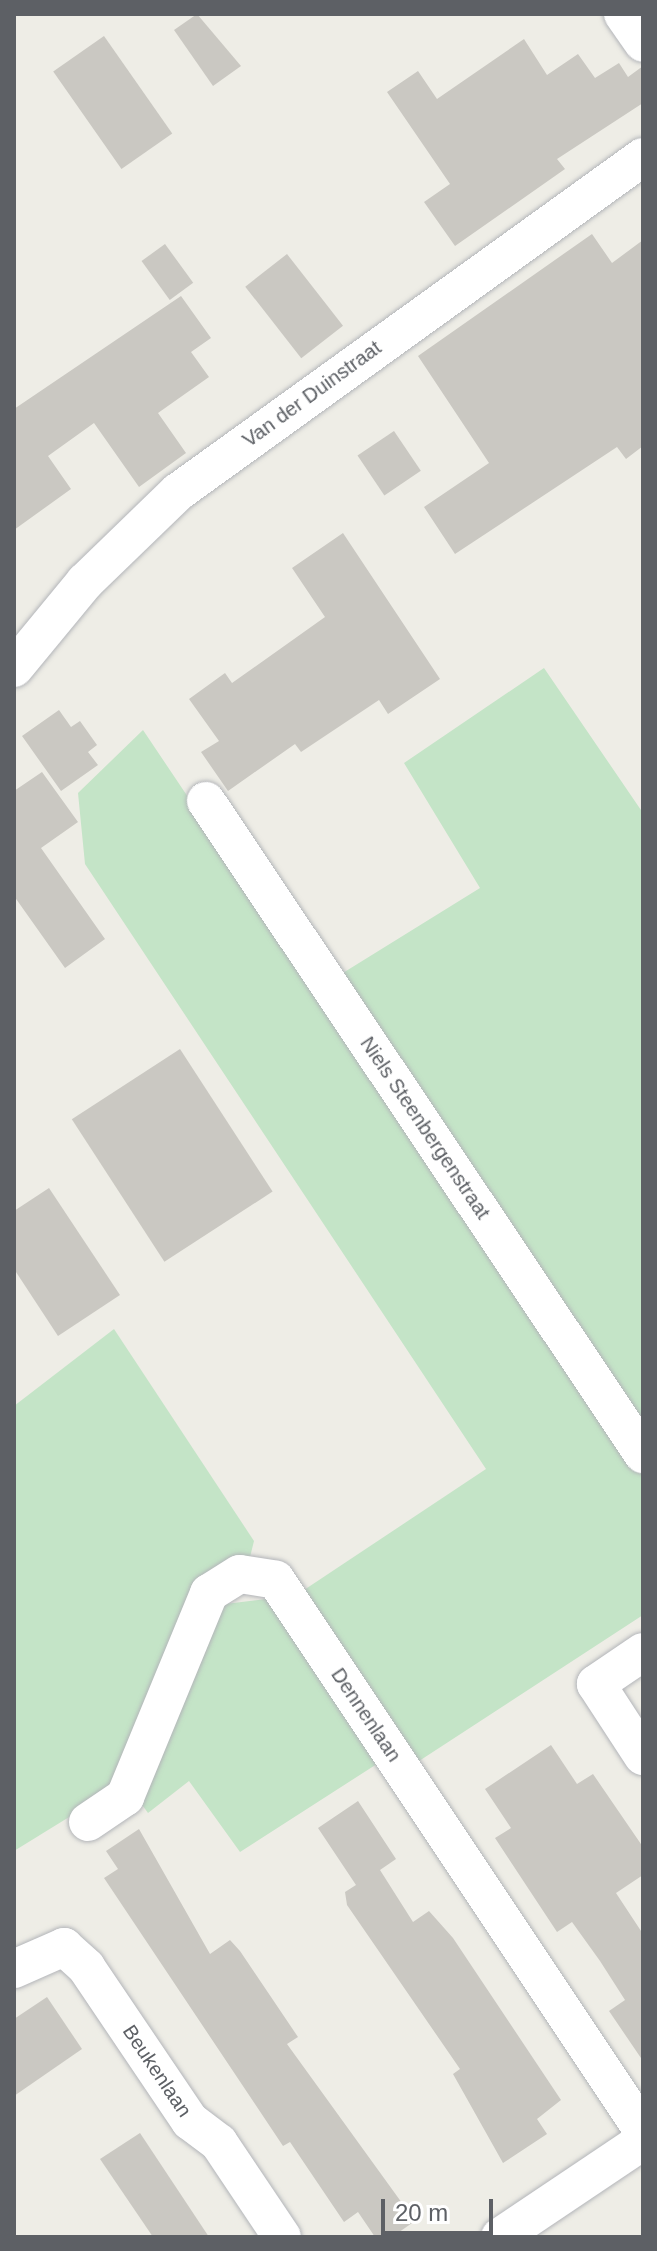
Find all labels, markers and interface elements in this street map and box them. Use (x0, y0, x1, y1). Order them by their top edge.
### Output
street label: Van der Duinstraat (238, 336, 386, 452)
street label: Niels Steenbergenstraat (355, 1032, 495, 1224)
street label: Dennenlaan (326, 1664, 406, 1766)
street label: Beukenlaan (118, 2020, 196, 2122)
scale bar (385, 2183, 497, 2233)
text: 20 m (395, 2199, 448, 2226)

